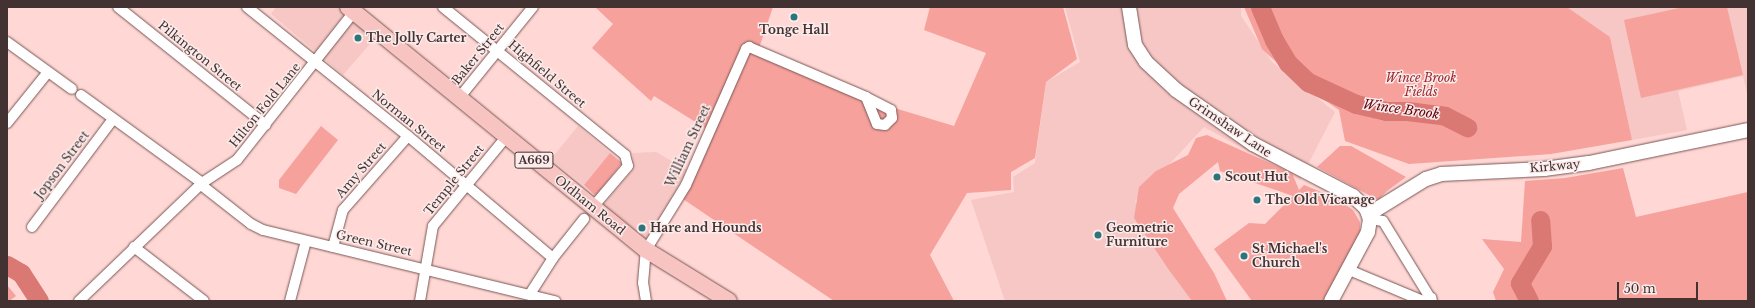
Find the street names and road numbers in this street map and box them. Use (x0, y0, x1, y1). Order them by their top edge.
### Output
street label: Pilkington Street (155, 18, 245, 94)
street label: Baker Street (449, 20, 507, 88)
street label: Highfield Street (505, 37, 589, 111)
street label: Hilton Fold Lane (227, 60, 303, 150)
street label: Norman Street (369, 87, 449, 155)
street label: Grimshaw Lane (1186, 94, 1274, 160)
street label: William Street (663, 103, 713, 189)
street label: Jopson Street (32, 128, 92, 202)
street label: Amy Street (333, 139, 389, 201)
street label: Temple Street (421, 142, 487, 218)
road number: A669 (514, 151, 554, 169)
street label: Kirkway (1529, 157, 1581, 175)
street label: Oldham Road (552, 172, 628, 238)
street label: Green Street (335, 227, 413, 259)

